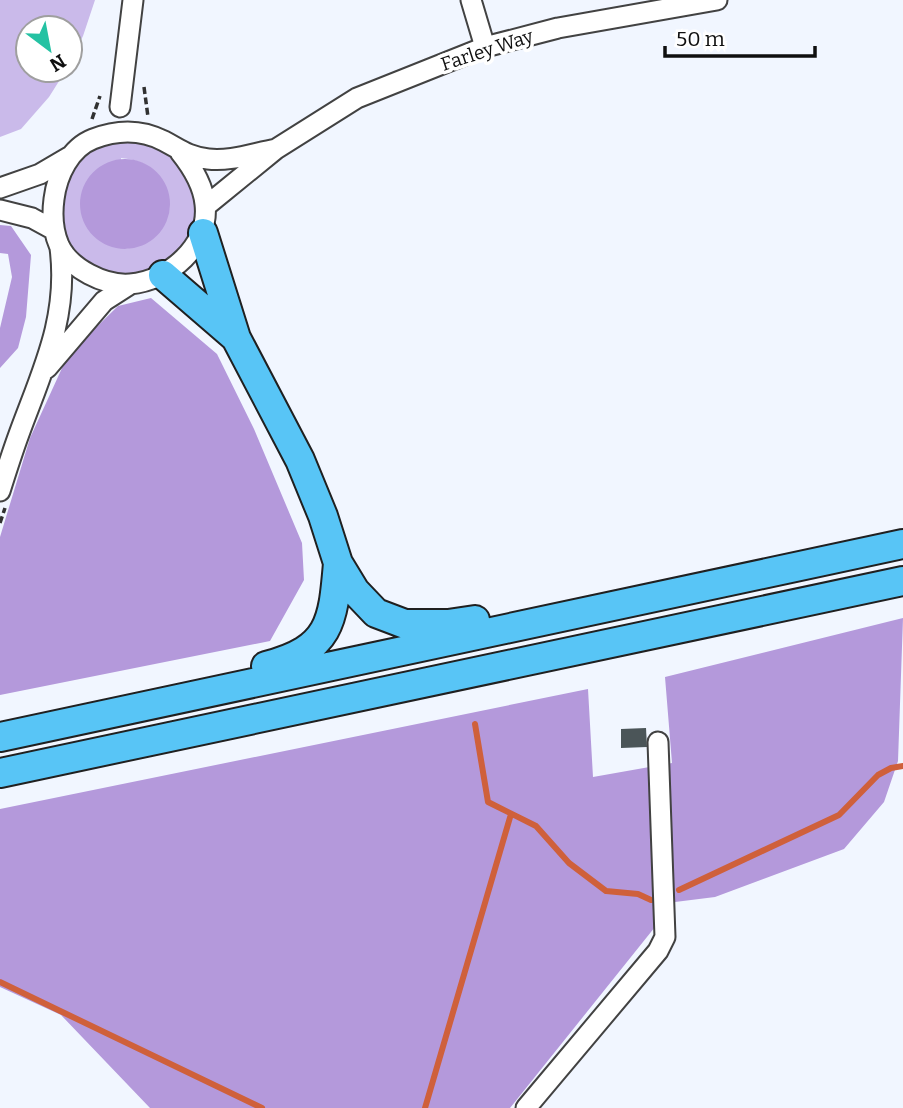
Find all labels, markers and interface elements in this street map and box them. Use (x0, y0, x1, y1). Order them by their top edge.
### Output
north arrow (14, 14, 84, 84)
scale bar (665, 14, 816, 58)
street label: Farley Way (438, 24, 537, 76)
text: 50 m (676, 26, 725, 52)
text: N (45, 49, 70, 77)

